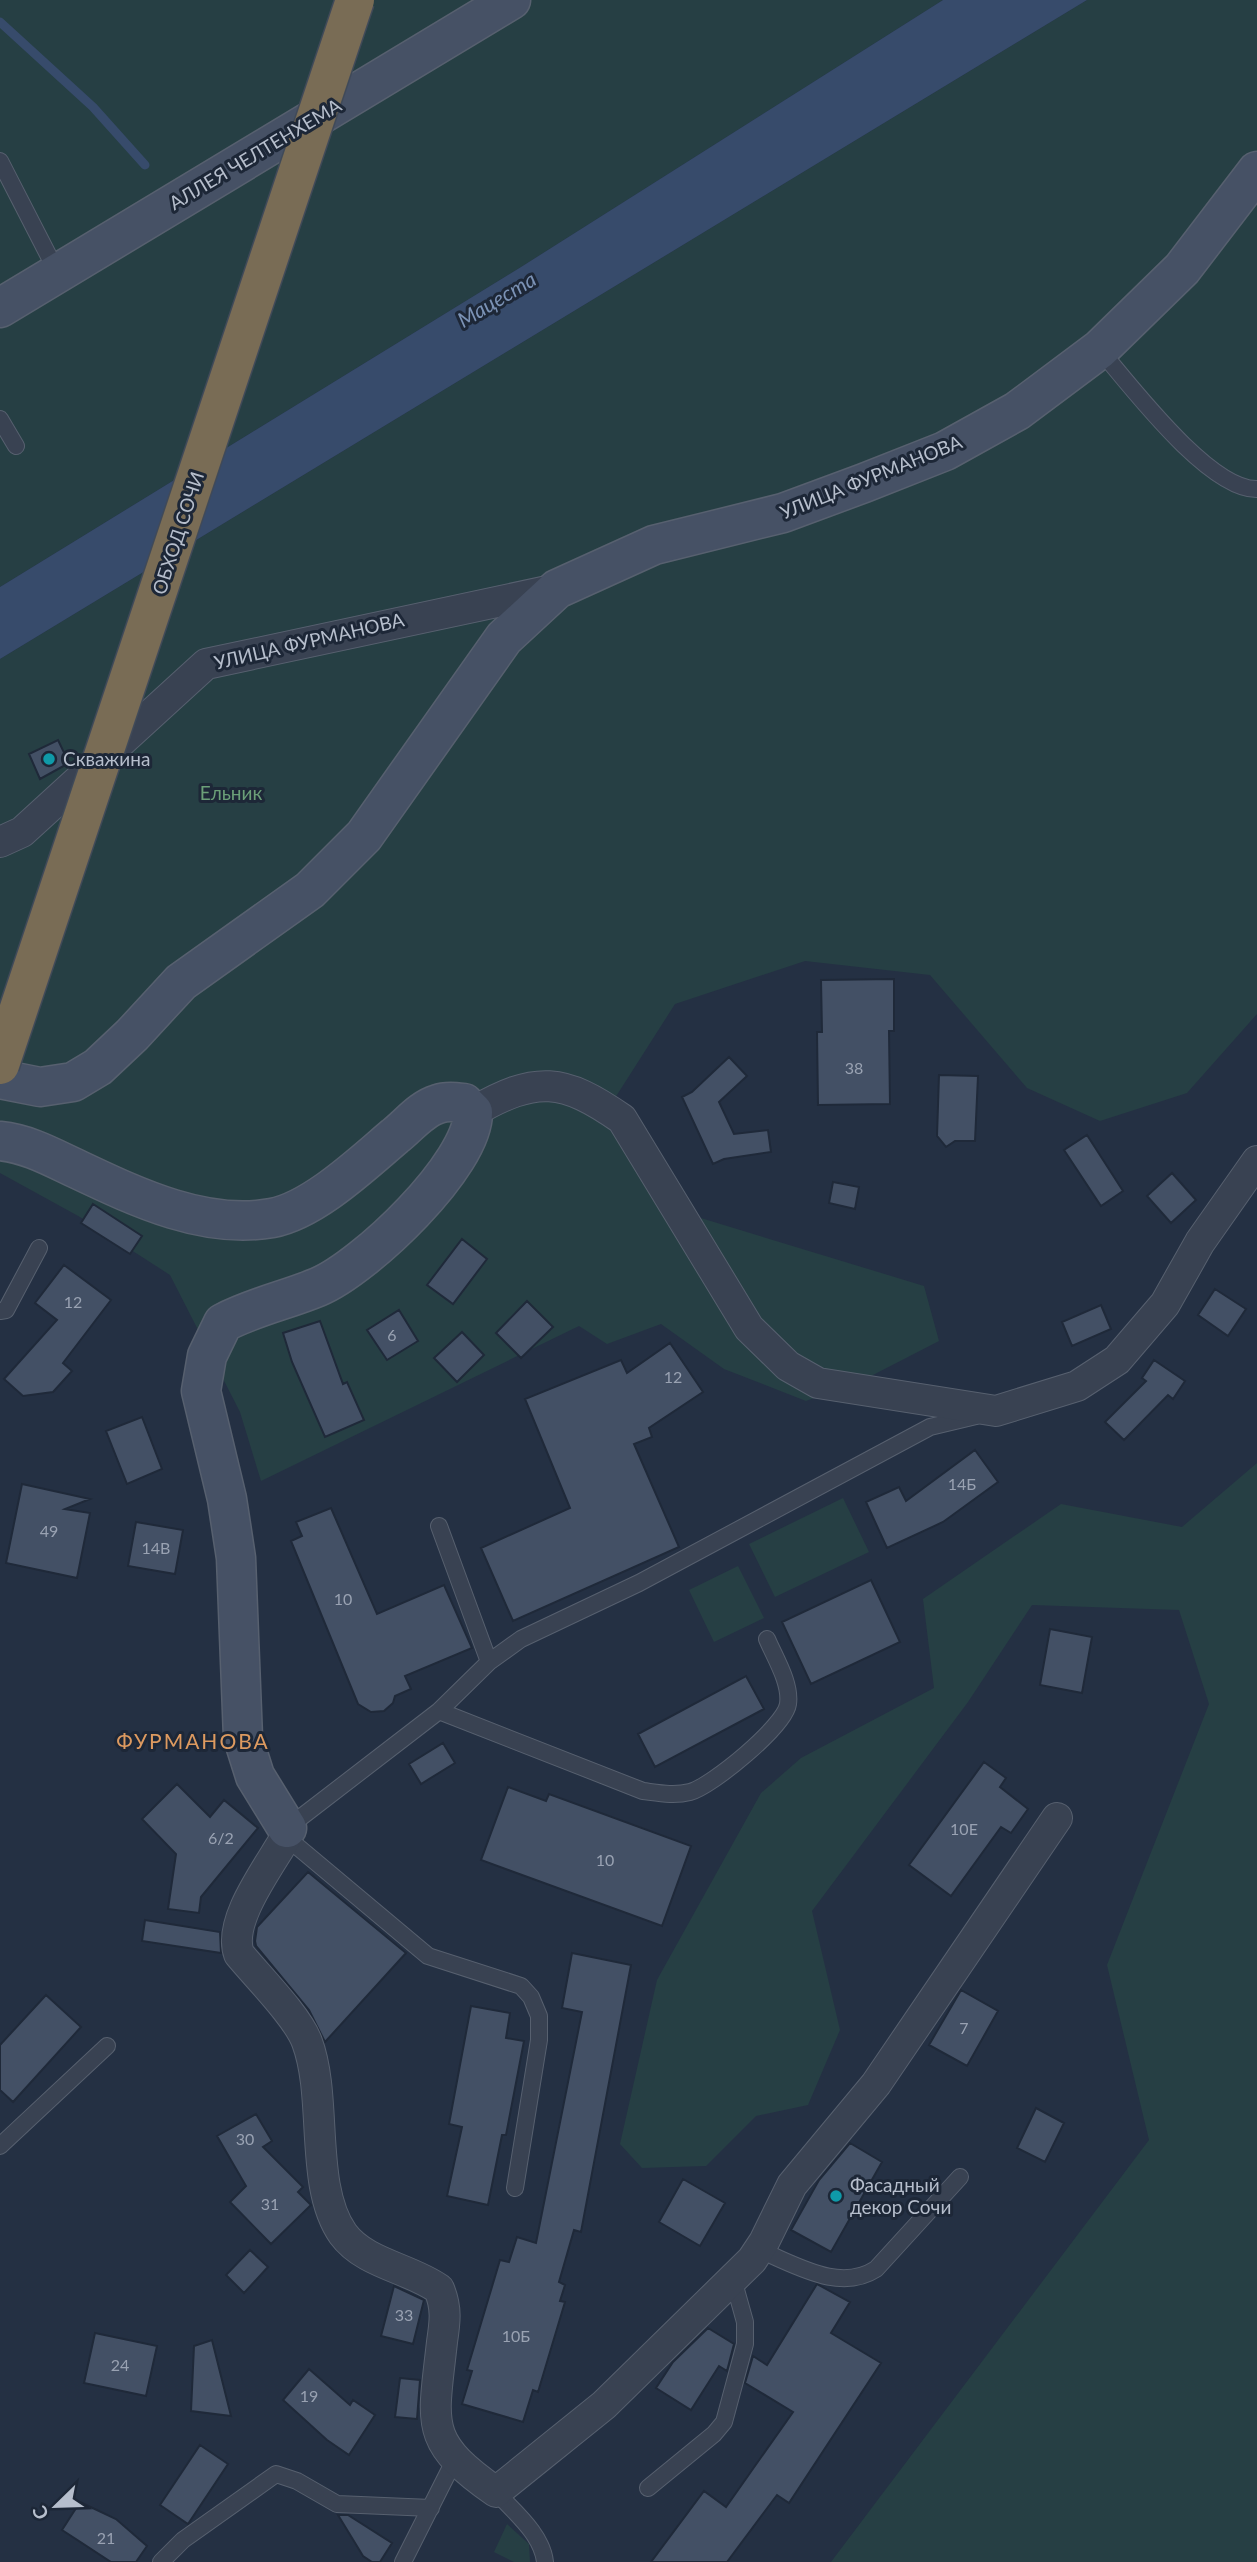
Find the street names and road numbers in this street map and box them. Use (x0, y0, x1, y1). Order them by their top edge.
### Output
street label: АЛЛЕЯ ЧЕЛТЕНХЕМА (164, 93, 345, 214)
street label: УЛИЦА ФУРМАНОВА (776, 429, 965, 524)
street label: ОБХОД СОЧИ (147, 468, 208, 597)
street label: УЛИЦА ФУРМАНОВА (212, 607, 406, 674)

